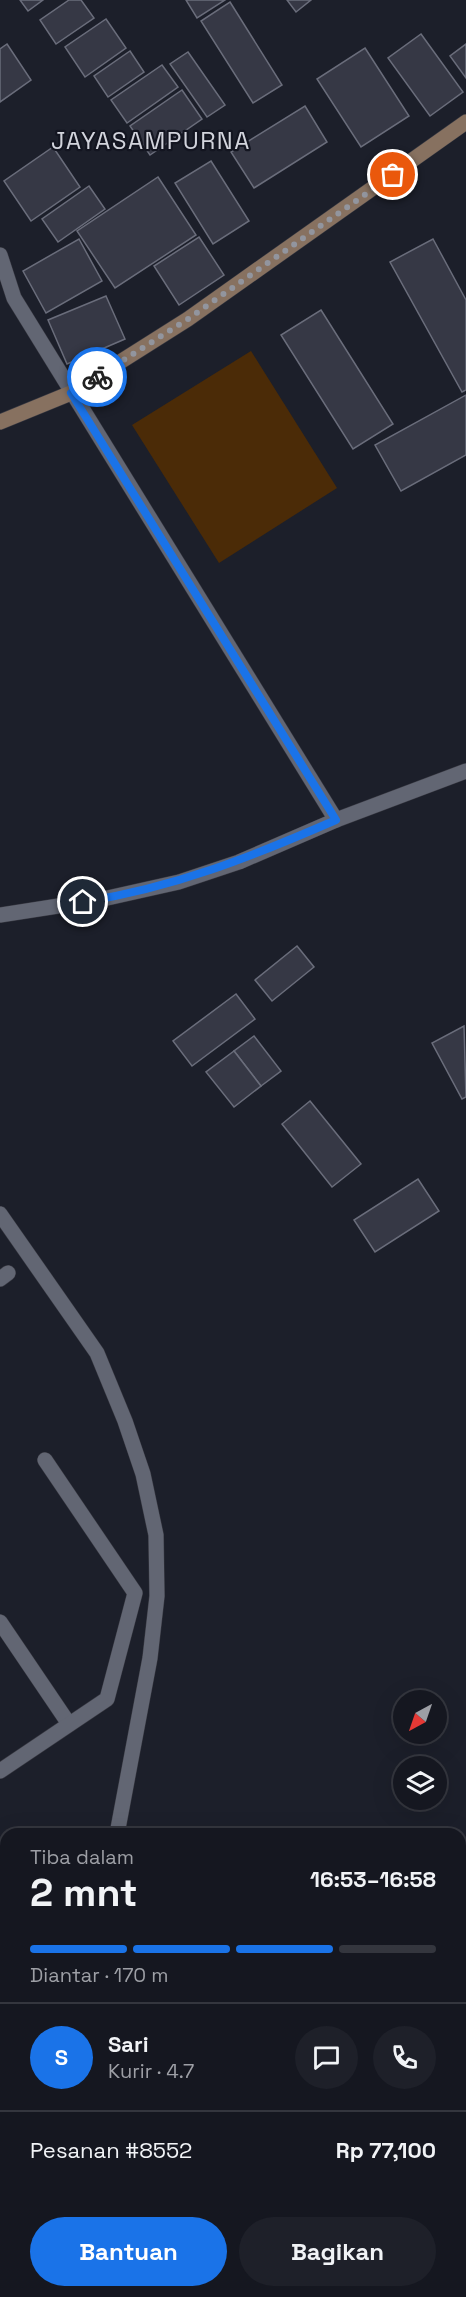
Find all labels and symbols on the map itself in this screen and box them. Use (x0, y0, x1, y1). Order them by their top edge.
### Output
district label: JAYASAMPURNA (51, 125, 251, 156)
pin (367, 149, 418, 200)
courier (67, 347, 127, 407)
pin (57, 876, 108, 927)
north arrow (393, 1690, 447, 1744)

